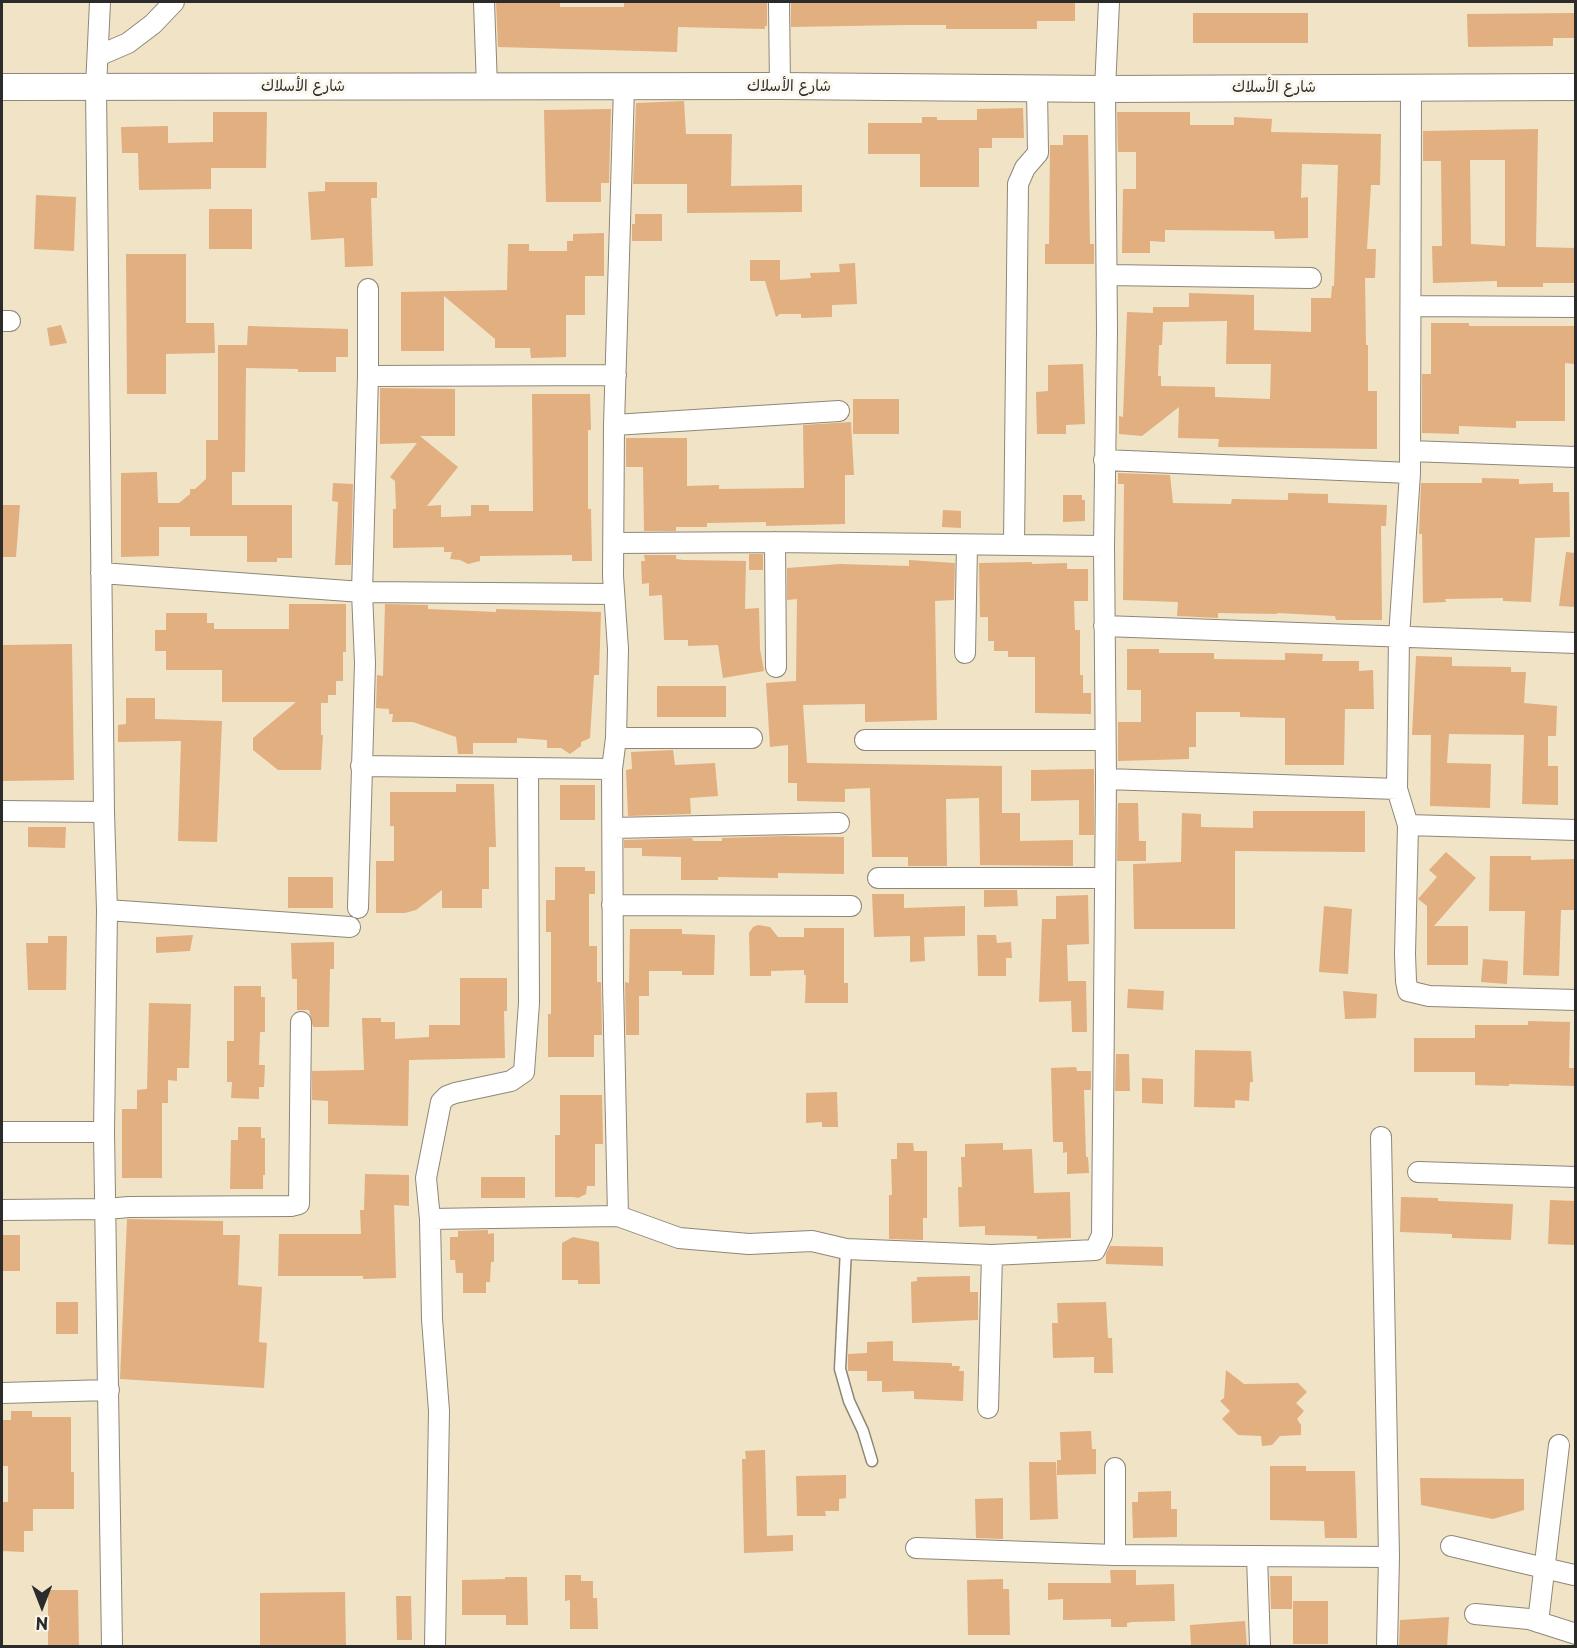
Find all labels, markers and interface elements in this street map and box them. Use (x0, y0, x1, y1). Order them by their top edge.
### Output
street label: شارع الأسلاك (261, 78, 345, 96)
street label: شارع الأسلاك (747, 78, 831, 96)
street label: شارع الأسلاك (1232, 79, 1316, 97)
north arrow (12, 1576, 72, 1636)
text: N (36, 1612, 48, 1636)

